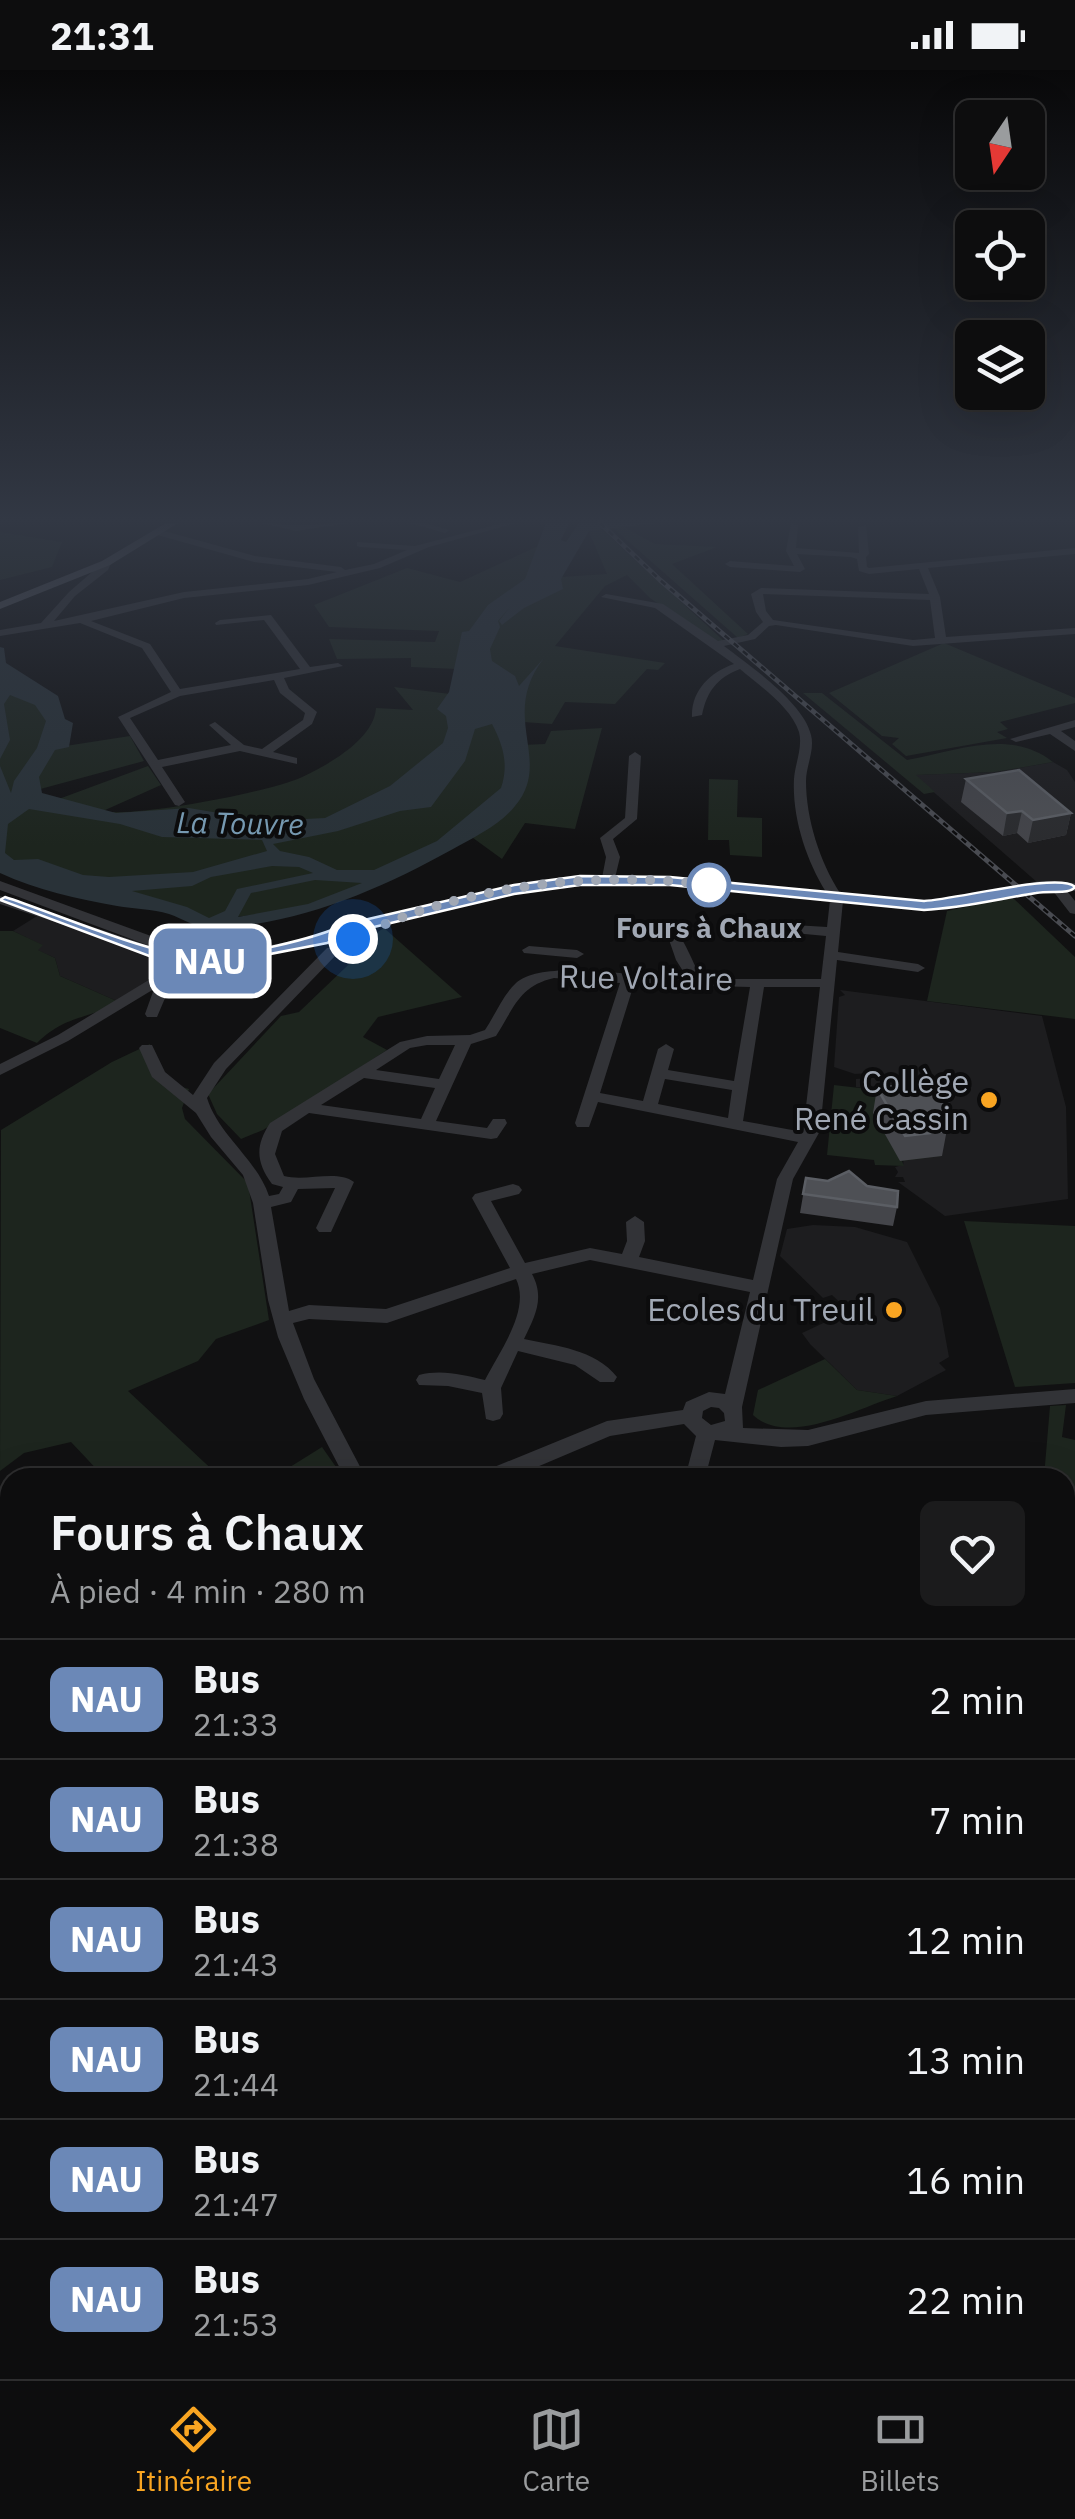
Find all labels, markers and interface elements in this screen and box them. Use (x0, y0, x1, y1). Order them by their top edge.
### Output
text: 21:31 (50, 11, 154, 60)
north arrow (955, 100, 1045, 190)
map controls (955, 100, 1045, 410)
button: locate (955, 210, 1045, 300)
button: layers (955, 320, 1045, 410)
water label: La Touvre (176, 802, 304, 843)
marker: Fours à Chaux (688, 864, 730, 906)
place label: Fours à Chaux (616, 909, 802, 946)
your location (328, 914, 378, 964)
line badge: NAU (152, 928, 268, 994)
text: NAU (174, 938, 246, 984)
street label: Rue Voltaire (559, 954, 733, 1000)
place label: Collège René Cassin (794, 1060, 969, 1139)
marker: Collège René Cassin (978, 1089, 1000, 1111)
place label: Ecoles du Treuil (647, 1288, 874, 1330)
marker: Ecoles du Treuil (883, 1299, 905, 1321)
text: Fours à Chaux (50, 1501, 364, 1563)
button: heart (920, 1501, 1025, 1606)
text: À pied · 4 min · 280 m (50, 1570, 366, 1612)
text: Bus (193, 1654, 260, 1703)
text: 2 min (929, 1675, 1025, 1724)
text: NAU (70, 1676, 143, 1722)
text: 21:33 (193, 1703, 279, 1745)
text: Bus (193, 1774, 260, 1823)
text: 7 min (929, 1795, 1025, 1844)
text: NAU (70, 1796, 143, 1842)
text: 21:38 (193, 1823, 279, 1865)
text: Bus (193, 1894, 260, 1943)
text: 12 min (906, 1915, 1025, 1964)
text: NAU (70, 1916, 143, 1962)
text: 21:43 (193, 1943, 279, 1985)
text: Bus (193, 2014, 260, 2063)
text: 13 min (906, 2035, 1025, 2084)
text: NAU (70, 2036, 143, 2082)
text: 21:44 (193, 2063, 279, 2105)
text: Bus (193, 2134, 260, 2183)
text: 16 min (906, 2155, 1025, 2204)
text: NAU (70, 2156, 143, 2202)
text: 21:47 (193, 2183, 279, 2225)
text: Bus (193, 2254, 260, 2303)
text: 22 min (906, 2275, 1025, 2324)
text: NAU (70, 2276, 143, 2322)
text: 21:53 (193, 2303, 279, 2345)
tab: Itinéraire (135, 2402, 252, 2499)
tab: Carte (522, 2402, 590, 2499)
tab: Billets (861, 2402, 940, 2499)

